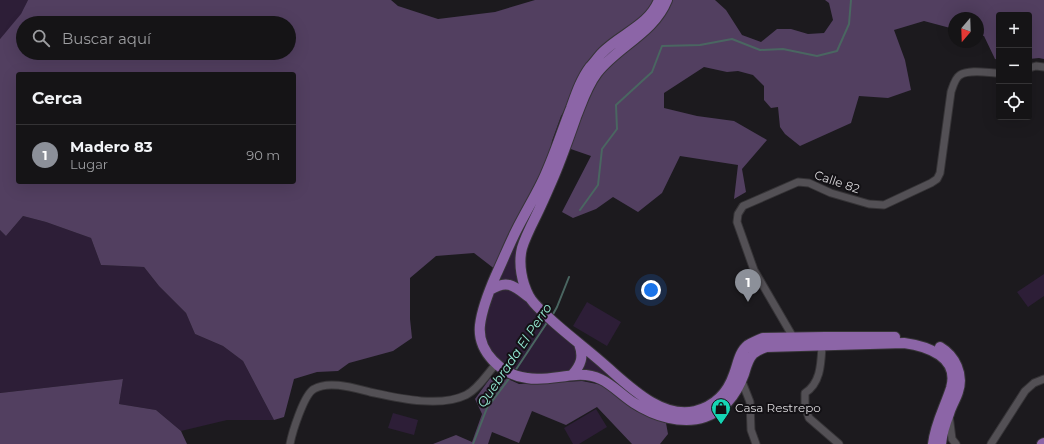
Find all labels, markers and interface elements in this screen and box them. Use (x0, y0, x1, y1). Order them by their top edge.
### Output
north arrow (948, 12, 984, 48)
map controls (996, 12, 1032, 120)
button: + (996, 12, 1032, 48)
search box (16, 16, 296, 60)
icon: search (30, 27, 52, 49)
text: Buscar aquí (62, 29, 151, 48)
button: − (996, 48, 1032, 84)
button: locate (996, 84, 1032, 120)
text: Cerca (32, 88, 82, 108)
text: Madero 83 (70, 137, 153, 156)
text: 1 (42, 147, 48, 163)
text: 90 m (246, 147, 280, 163)
text: Lugar (70, 156, 108, 172)
street label: Calle 82 (813, 167, 862, 196)
pin: 1 (735, 269, 761, 302)
your location (641, 280, 661, 300)
water label: Quebrada El Perro (473, 300, 555, 410)
shop icon: Casa Restrepo (710, 397, 732, 425)
place label: Casa Restrepo (735, 400, 821, 415)

